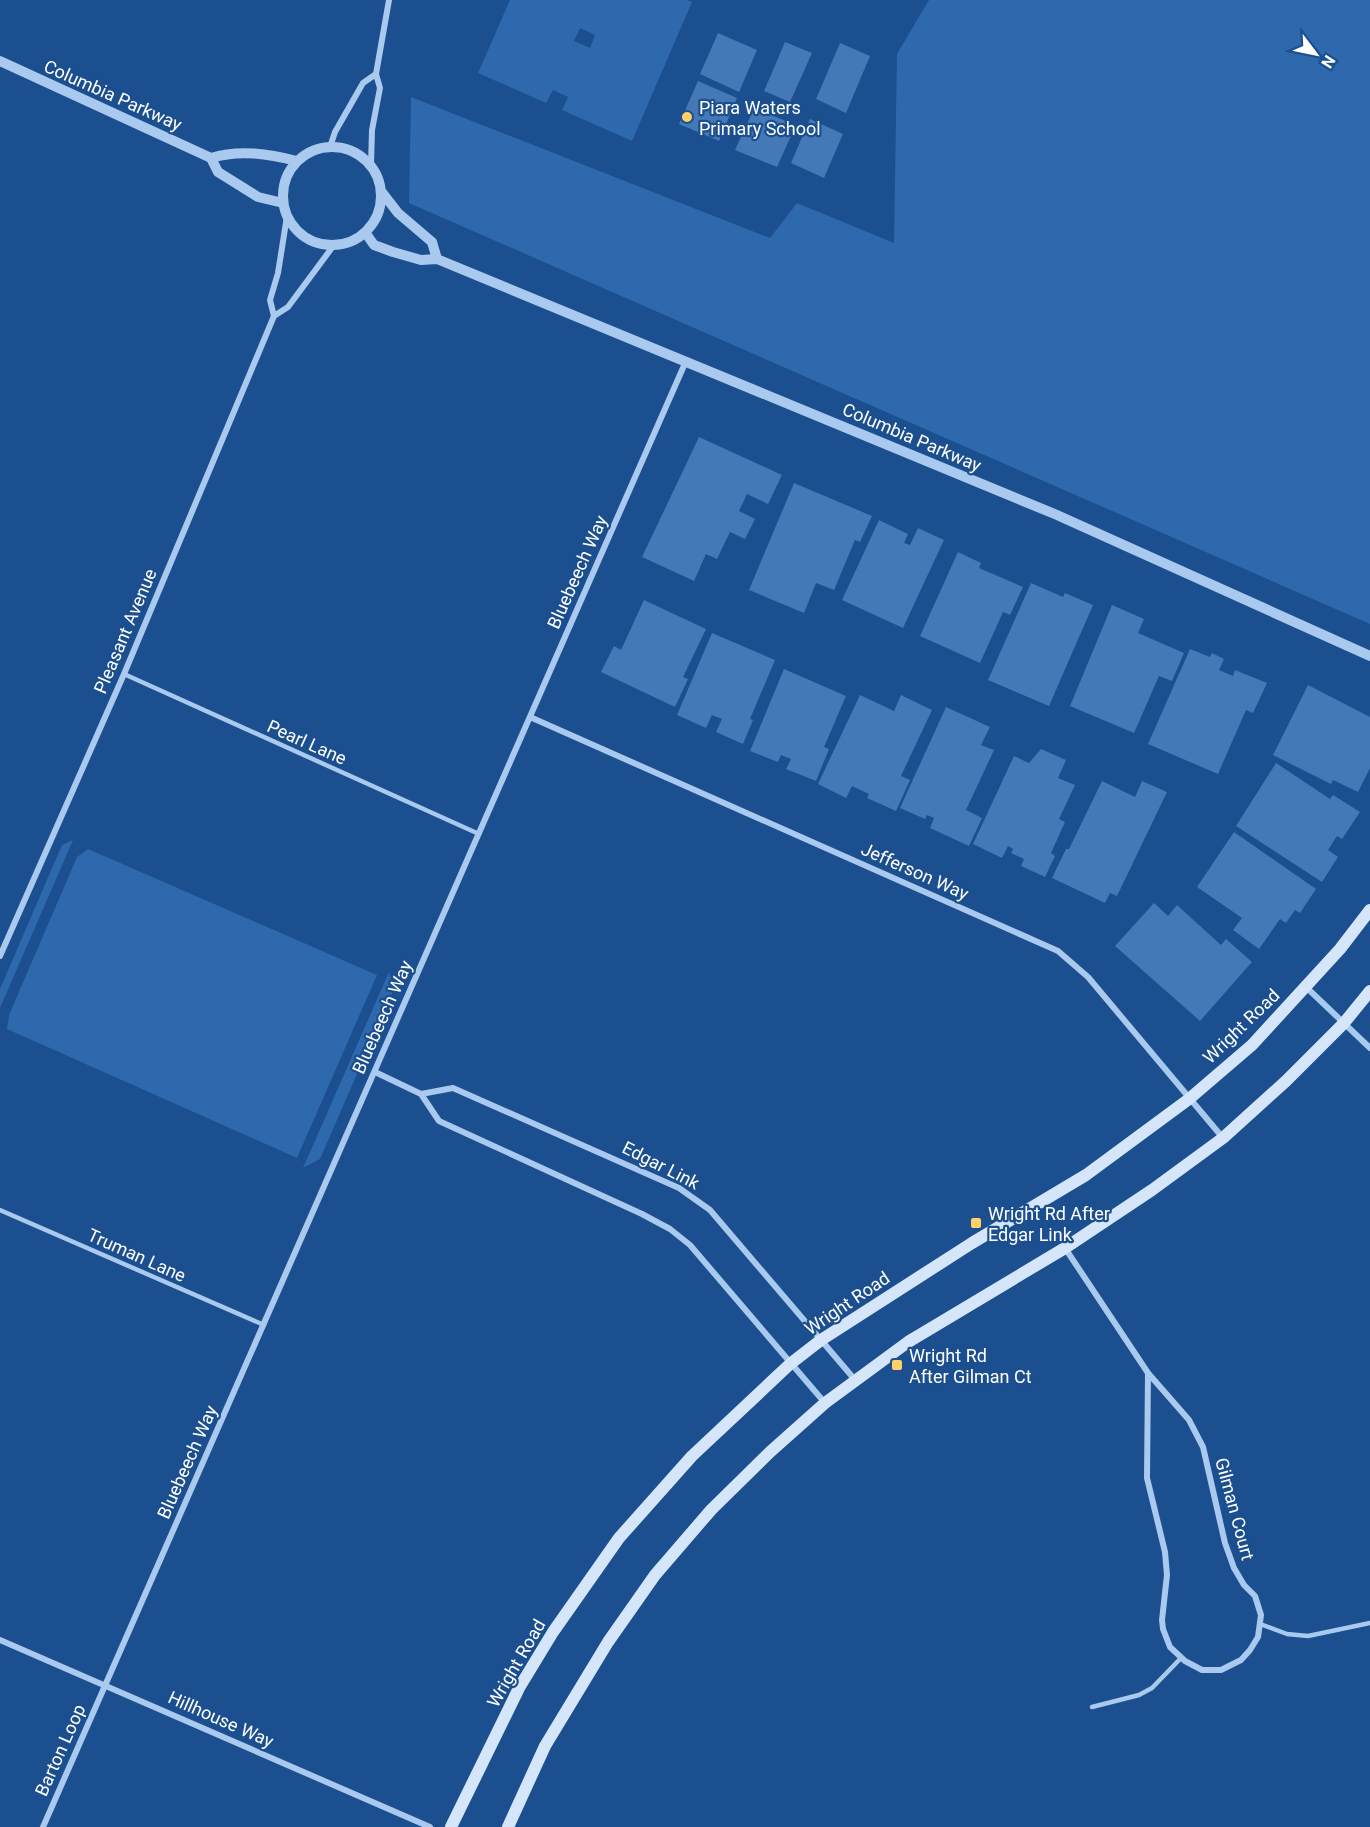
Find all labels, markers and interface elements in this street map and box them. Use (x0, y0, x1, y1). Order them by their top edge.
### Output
north arrow (1286, 24, 1346, 84)
text: N (1317, 52, 1339, 72)
street label: Columbia Parkway (41, 55, 186, 135)
place label: Piara Waters Primary School (699, 97, 821, 139)
marker: Piara Waters Primary School (680, 110, 694, 124)
street label: Columbia Parkway (839, 398, 985, 476)
street label: Bluebeech Way (543, 512, 612, 632)
street label: Pleasant Avenue (89, 566, 161, 696)
street label: Pearl Lane (264, 715, 350, 769)
street label: Jefferson Way (858, 838, 972, 904)
street label: Bluebeech Way (348, 957, 417, 1077)
street label: Wright Road (1198, 984, 1284, 1068)
street label: Edgar Link (619, 1137, 704, 1194)
place label: Wright Rd After Edgar Link (988, 1203, 1110, 1245)
marker: Wright Rd After Edgar Link (969, 1216, 983, 1230)
street label: Truman Lane (85, 1224, 189, 1286)
street label: Wright Road (801, 1267, 893, 1339)
place label: Wright Rd After Gilman Ct (909, 1345, 1032, 1387)
marker: Wright Rd After Gilman Ct (890, 1358, 904, 1372)
street label: Bluebeech Way (153, 1402, 222, 1522)
street label: Gilman Court (1211, 1455, 1259, 1563)
street label: Wright Road (482, 1615, 550, 1711)
street label: Hillhouse Way (165, 1686, 277, 1752)
street label: Barton Loop (30, 1701, 90, 1799)

